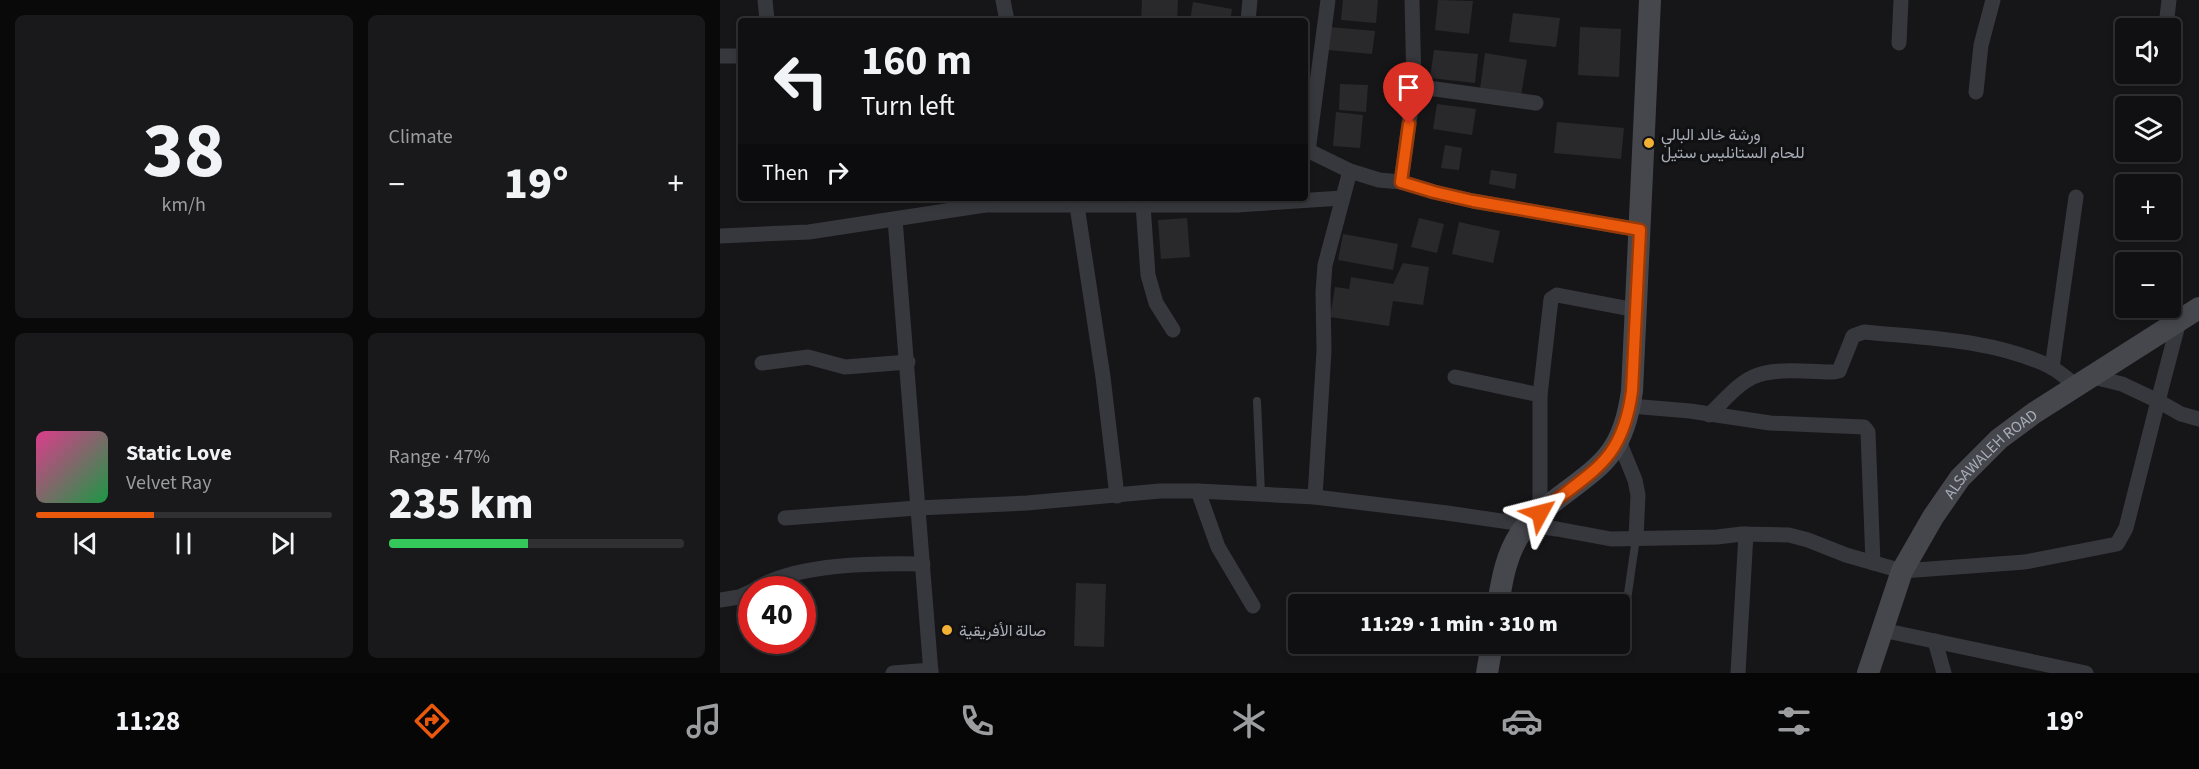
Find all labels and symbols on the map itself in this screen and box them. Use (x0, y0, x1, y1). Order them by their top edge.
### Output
pin (1383, 62, 1434, 124)
place label: ورشة خالد البالي للحام الستانليس ستيل (1661, 124, 1805, 164)
marker: ورشة خالد البالي للحام الستانليس ستيل (1642, 136, 1656, 150)
street label: ALSAWALEH ROAD (1939, 404, 2042, 503)
position arrow (1508, 481, 1572, 545)
speed limit sign: 40 (738, 576, 816, 654)
place label: صالة الأفريقية (959, 620, 1046, 642)
marker: صالة الأفريقية (940, 623, 954, 637)

